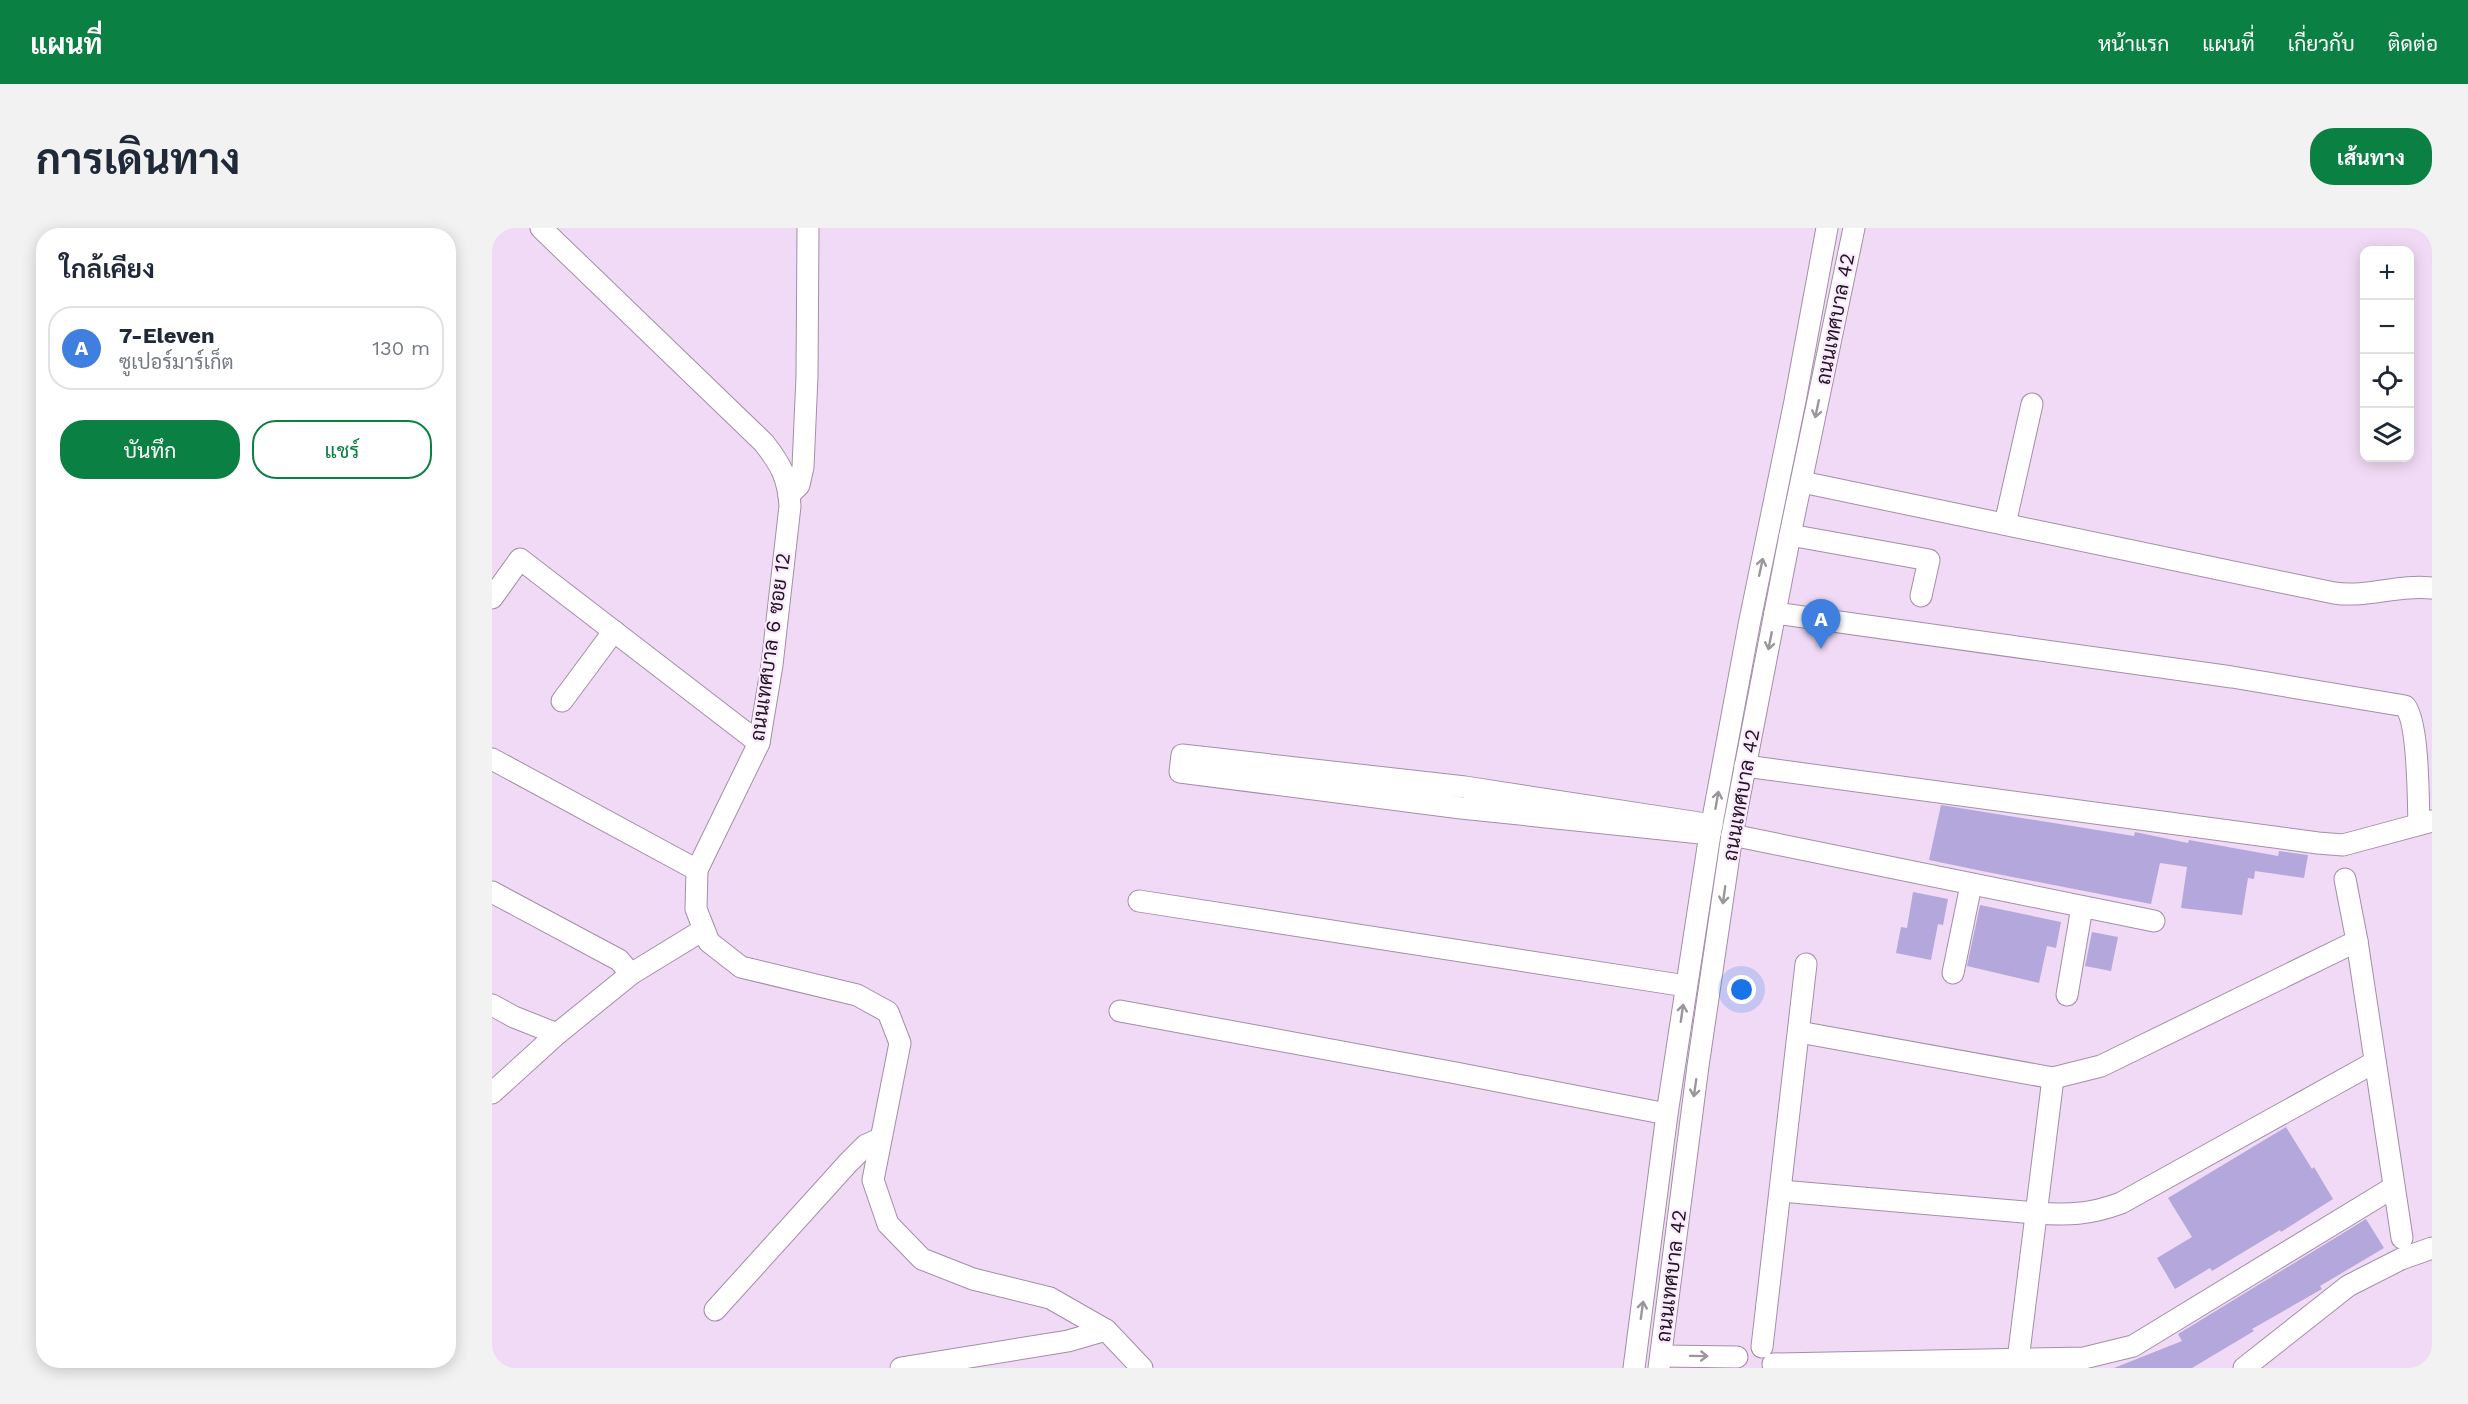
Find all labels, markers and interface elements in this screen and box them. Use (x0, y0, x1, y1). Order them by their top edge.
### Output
text: แผนที่ (30, 28, 103, 61)
text: หน้าแรก (2098, 31, 2169, 56)
text: แผนที่ (2202, 31, 2255, 56)
text: เกี่ยวกับ (2288, 31, 2355, 56)
text: ติดต่อ (2388, 31, 2438, 56)
button: เส้นทาง (2310, 128, 2432, 185)
text: การเดินทาง (36, 135, 240, 184)
map controls (2360, 246, 2414, 462)
button: + (2360, 246, 2414, 300)
street label: ถนนเทศบาล 42 (1810, 251, 1860, 387)
text: ใกล้เคียง (60, 254, 155, 284)
button: − (2360, 300, 2414, 354)
text: 7-Eleven (119, 323, 215, 348)
text: A (75, 336, 88, 360)
text: 130 m (372, 336, 430, 360)
text: ซูเปอร์มาร์เก็ต (119, 350, 234, 374)
button: locate (2360, 354, 2414, 408)
one-way arrow (1811, 399, 1822, 418)
button: layers (2360, 408, 2414, 462)
button: บันทึก (60, 420, 240, 479)
button: แชร์ (252, 420, 432, 479)
street label: ถนนเทศบาล 6 ซอย 12 (745, 551, 795, 743)
one-way arrow (1755, 557, 1767, 576)
pin: A (1802, 600, 1840, 649)
one-way arrow (1764, 631, 1775, 650)
street label: ถนนเทศบาล 42 (1718, 727, 1764, 863)
one-way arrow (1712, 790, 1723, 810)
one-way arrow (1718, 884, 1729, 904)
your location (1727, 975, 1756, 1004)
one-way arrow (1676, 1003, 1687, 1023)
one-way arrow (1690, 1077, 1701, 1097)
street label: ถนนเทศบาล 42 (1651, 1208, 1691, 1344)
one-way arrow (1637, 1301, 1648, 1320)
one-way arrow (1688, 1351, 1708, 1362)

